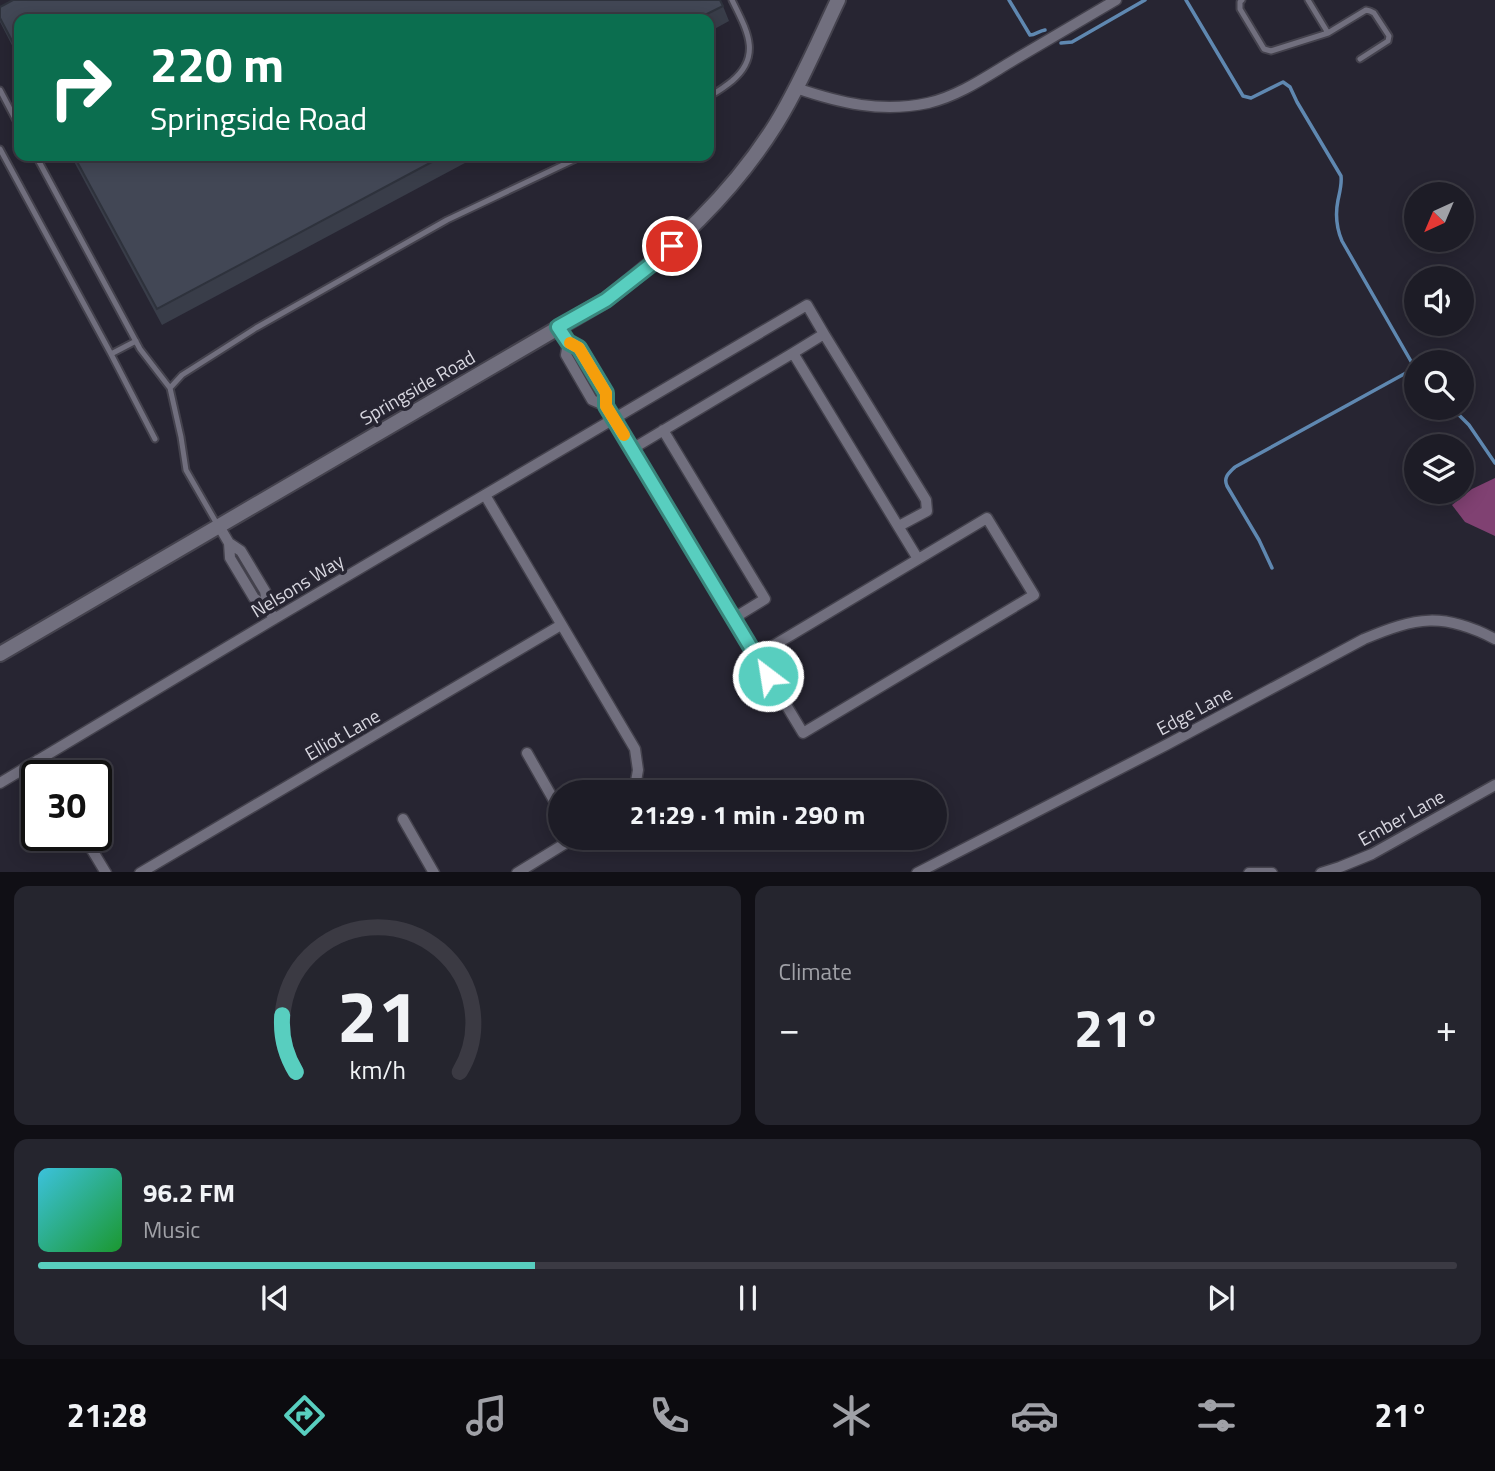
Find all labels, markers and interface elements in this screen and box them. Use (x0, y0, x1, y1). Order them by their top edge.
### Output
text: 220 m (150, 26, 284, 101)
icon: right (35, 42, 126, 133)
text: Springside Road (150, 94, 367, 142)
north arrow (1404, 182, 1474, 252)
map controls (1404, 182, 1474, 504)
pin (642, 216, 702, 276)
icon: arrive (653, 227, 691, 265)
button: sound (1404, 266, 1474, 336)
street label: Springside Road (354, 342, 480, 432)
button: search (1404, 350, 1474, 420)
button: layers (1404, 434, 1474, 504)
street label: Nelsons Way (245, 546, 349, 624)
position arrow (731, 639, 805, 713)
street label: Edge Lane (1151, 678, 1237, 742)
street label: Elliot Lane (299, 701, 385, 767)
speed limit sign: 30 (21, 760, 112, 851)
street label: Ember Lane (1352, 781, 1450, 853)
text: 21:29 · 1 min · 290 m (630, 795, 865, 834)
text: Climate (779, 954, 852, 989)
text: 21 (336, 960, 418, 1070)
text: 21° (1074, 988, 1161, 1067)
text: − (779, 999, 800, 1057)
text: + (1436, 999, 1457, 1057)
text: km/h (349, 1050, 406, 1088)
text: 96.2 FM (143, 1173, 235, 1212)
text: Music (143, 1212, 200, 1247)
icon: previous (256, 1279, 294, 1317)
icon: pause (729, 1279, 767, 1317)
icon: next (1202, 1279, 1240, 1317)
text: 21:28 (67, 1391, 147, 1439)
icon: directions (280, 1391, 329, 1440)
icon: music (462, 1391, 511, 1440)
icon: phone (645, 1391, 694, 1440)
icon: climate (827, 1391, 876, 1440)
icon: car (1010, 1391, 1059, 1440)
icon: filters (1192, 1391, 1241, 1440)
text: 21° (1374, 1391, 1428, 1439)

